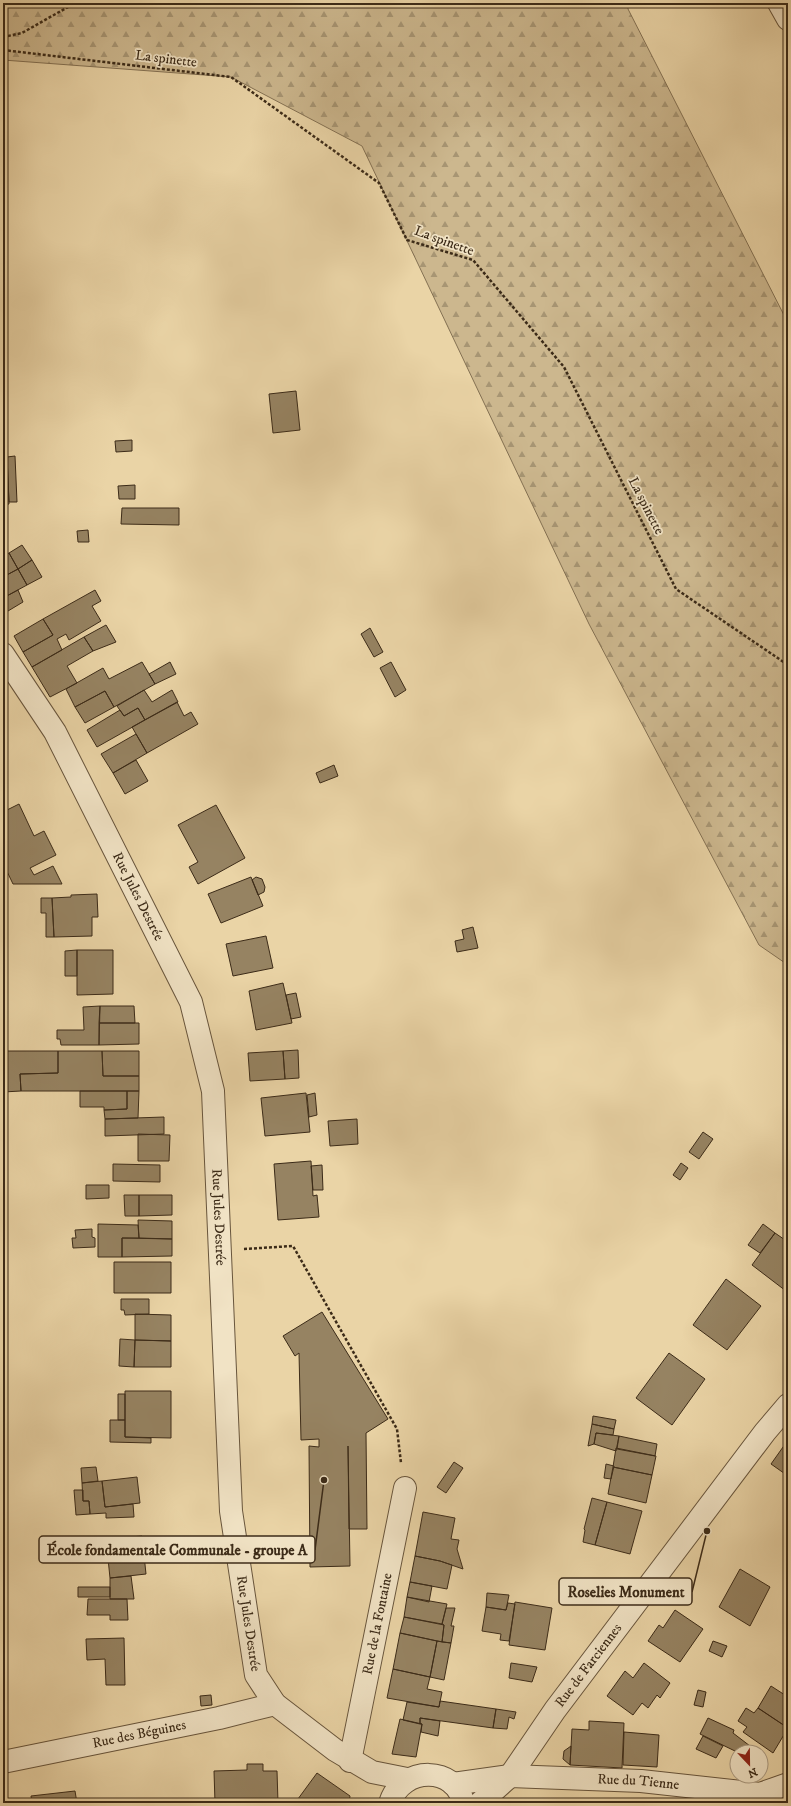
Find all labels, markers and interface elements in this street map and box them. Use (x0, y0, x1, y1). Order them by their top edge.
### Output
street label: La spinette (134, 46, 198, 72)
street label: La spinette (412, 222, 476, 260)
street label: La spinette (624, 474, 668, 538)
street label: Rue Jules Destrée (108, 849, 168, 944)
street label: Rue Jules Destrée (207, 1168, 229, 1266)
callout: École fondamentale Communale - groupe A (39, 1536, 315, 1563)
text: École fondamentale Communale - groupe A (47, 1540, 308, 1560)
street label: Rue de la Fontaine (359, 1571, 397, 1676)
street label: Rue Jules Destrée (232, 1574, 264, 1673)
callout: Roselies Monument (559, 1578, 692, 1605)
text: Roselies Monument (567, 1583, 685, 1602)
street label: Rue de Farciennes (551, 1620, 626, 1711)
street label: Rue des Béguines (91, 1716, 188, 1753)
north arrow (729, 1744, 769, 1784)
text: N (746, 1764, 759, 1781)
street label: Rue du Tienne (597, 1770, 680, 1794)

